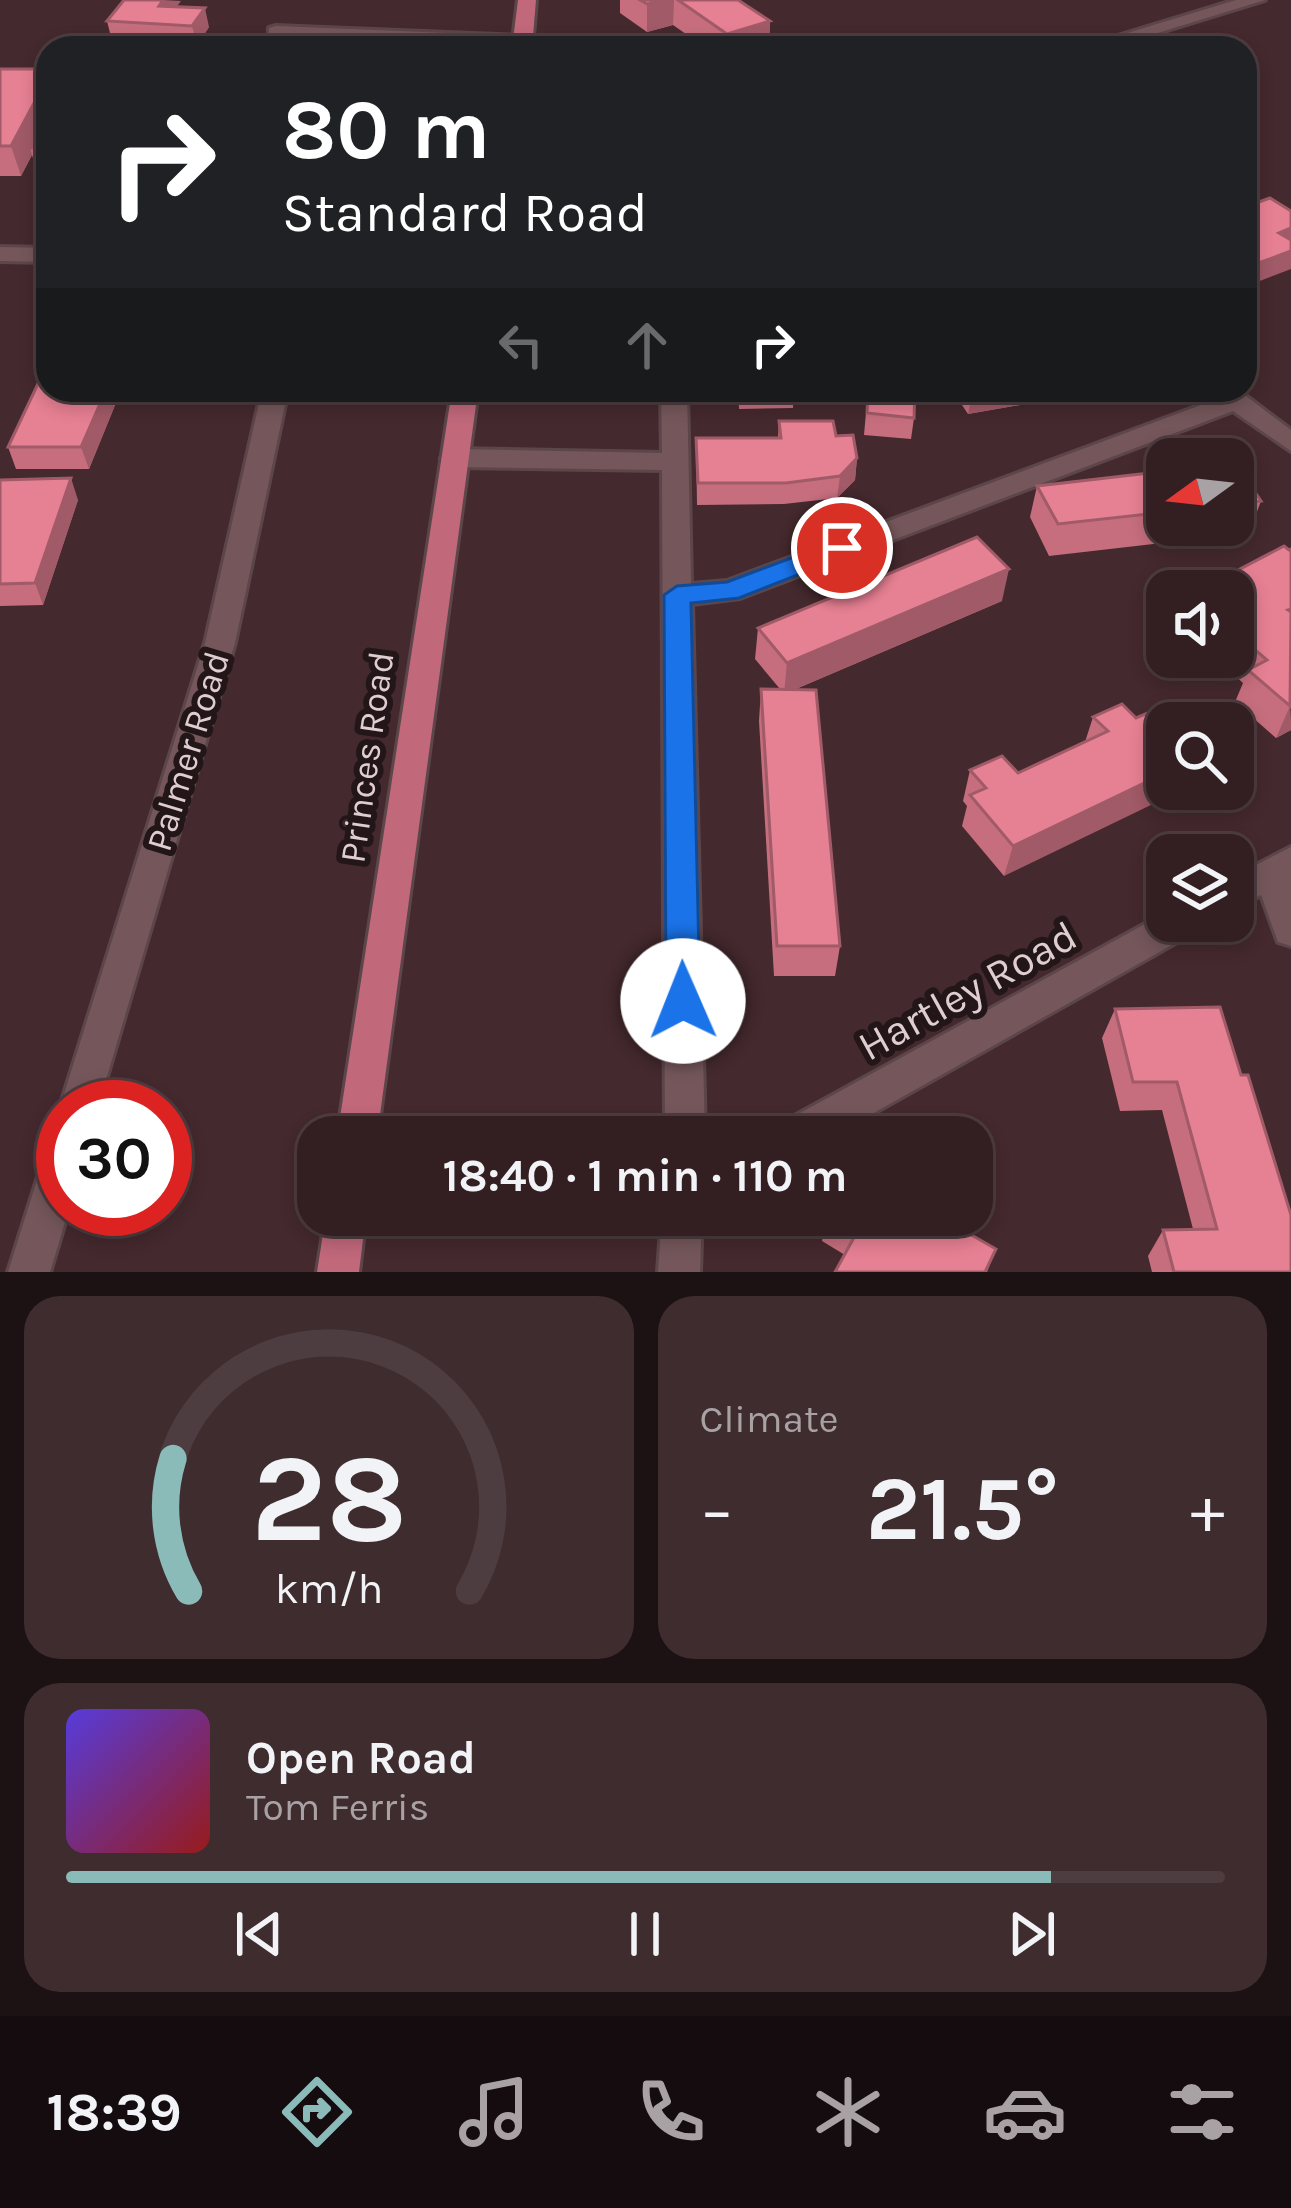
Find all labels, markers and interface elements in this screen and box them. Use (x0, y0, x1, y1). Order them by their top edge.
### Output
text: 80 m (282, 81, 490, 179)
icon: right (84, 84, 240, 240)
text: Standard Road (282, 181, 648, 245)
icon: left (488, 312, 554, 378)
icon: ahead (614, 312, 680, 378)
icon: right (740, 312, 806, 378)
north arrow (1146, 438, 1254, 546)
map controls (1146, 438, 1254, 942)
pin (791, 497, 893, 599)
icon: arrive (809, 515, 875, 581)
button: sound (1146, 570, 1254, 678)
street label: Palmer Road (138, 646, 238, 856)
street label: Princes Road (331, 649, 403, 865)
button: search (1146, 702, 1254, 810)
button: layers (1146, 834, 1254, 942)
street label: Hartley Road (850, 910, 1085, 1071)
position arrow (620, 938, 746, 1064)
speed limit sign: 30 (36, 1080, 192, 1236)
text: 18:40 · 1 min · 110 m (443, 1150, 847, 1202)
text: Climate (700, 1396, 839, 1442)
text: 28 (251, 1426, 407, 1571)
text: 21.5° (866, 1456, 1059, 1562)
text: − (700, 1471, 734, 1549)
text: + (1190, 1471, 1225, 1549)
text: km/h (274, 1563, 383, 1613)
text: Open Road (246, 1732, 476, 1784)
text: Tom Ferris (246, 1784, 429, 1830)
icon: previous (226, 1901, 292, 1967)
icon: pause (612, 1901, 678, 1967)
icon: next (999, 1901, 1065, 1967)
icon: directions (275, 2070, 359, 2154)
icon: music (452, 2070, 536, 2154)
icon: phone (629, 2070, 713, 2154)
icon: climate (806, 2070, 890, 2154)
icon: car (983, 2070, 1067, 2154)
icon: filters (1160, 2070, 1244, 2154)
text: 18:39 (47, 2080, 182, 2144)

